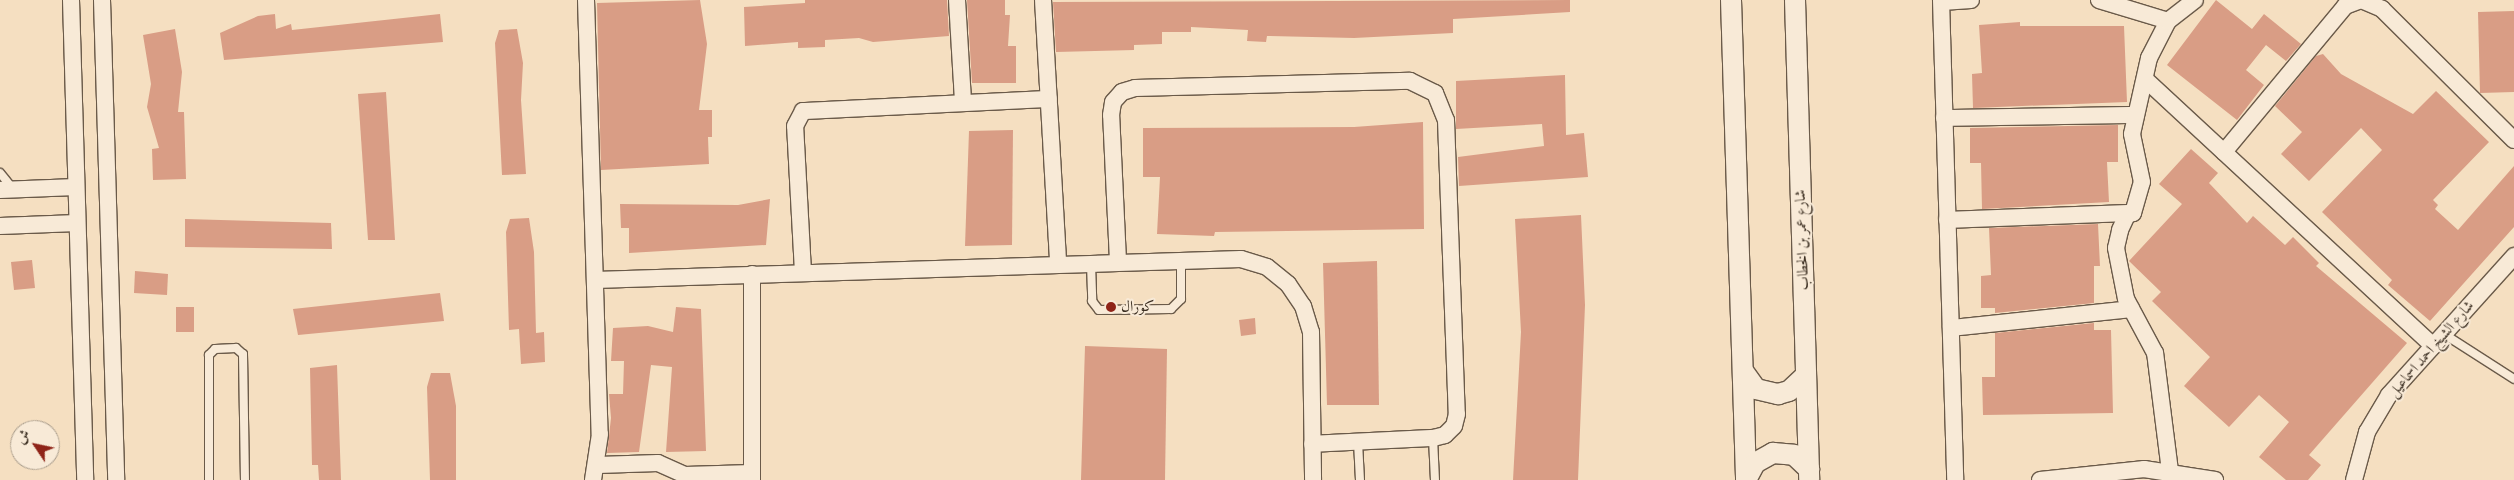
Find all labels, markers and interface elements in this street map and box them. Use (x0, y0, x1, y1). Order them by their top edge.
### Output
street label: شارع عمر بن الخطاب (1791, 189, 1813, 291)
street label: شارع الشيخ احمد اسماعيل (2384, 297, 2478, 401)
place label: كورال (1121, 298, 1154, 316)
marker: كورال (1105, 301, 1117, 313)
north arrow (10, 420, 60, 470)
text: ش (12, 426, 34, 447)

